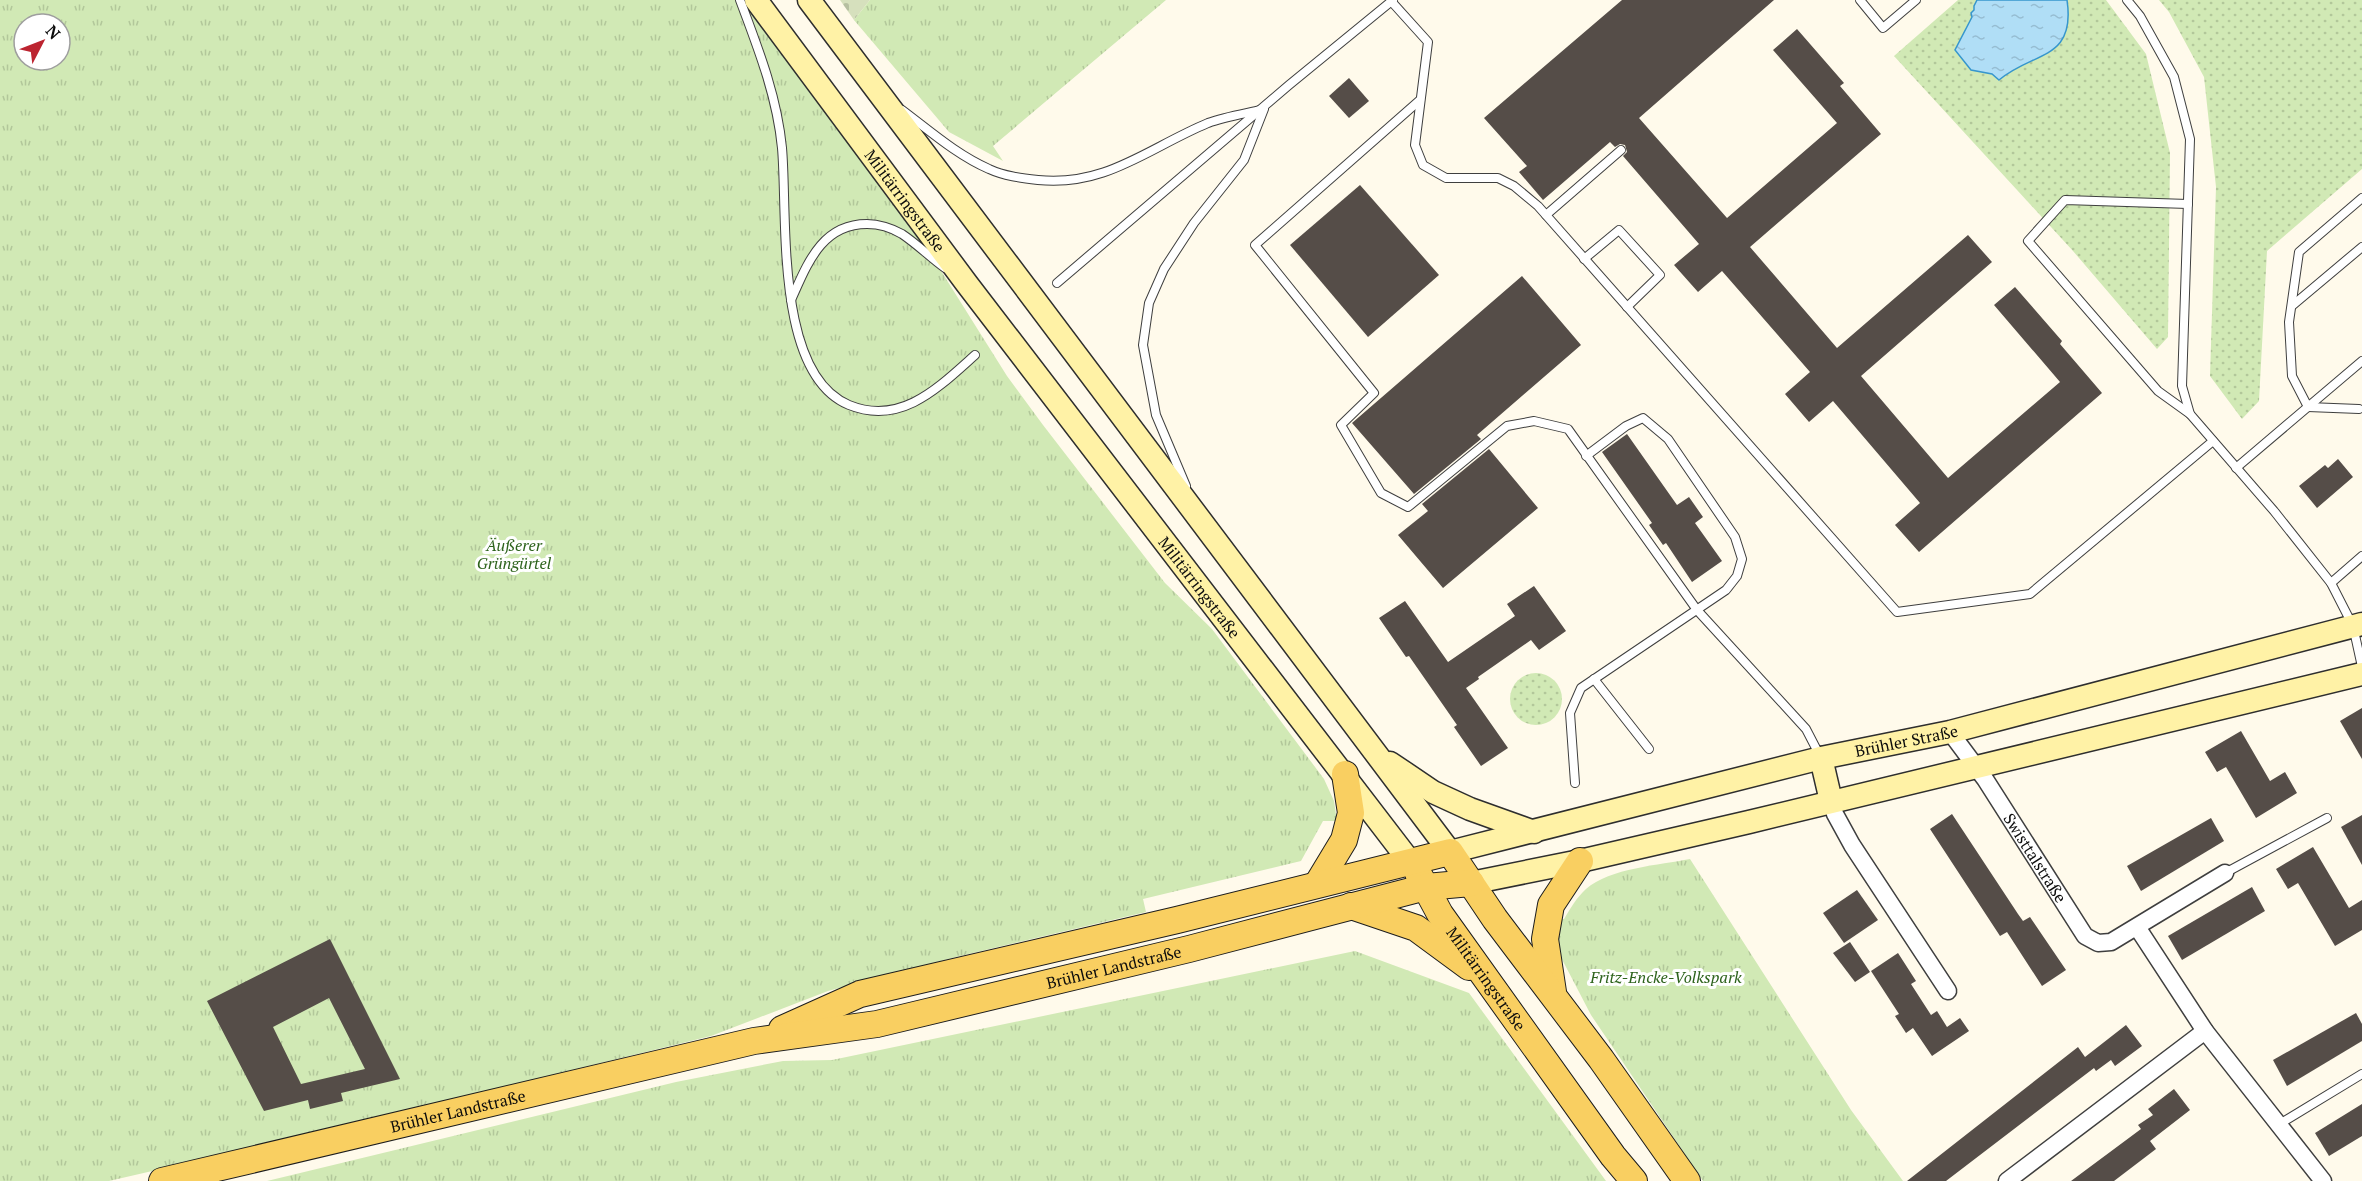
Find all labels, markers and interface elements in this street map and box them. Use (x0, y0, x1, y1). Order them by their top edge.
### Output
north arrow (12, 12, 72, 72)
text: N (41, 20, 65, 44)
street label: Militärringstraße (860, 145, 951, 257)
street label: Militärringstraße (1153, 532, 1246, 643)
park label: Äußerer Grüngürtel (477, 534, 552, 574)
street label: Brühler Straße (1853, 719, 1960, 762)
street label: Swisttalstraße (1998, 809, 2072, 907)
street label: Militärringstraße (1442, 922, 1531, 1035)
street label: Brühler Landstraße (1044, 940, 1184, 994)
park label: Fritz-Encke-Volkspark (1589, 966, 1742, 988)
street label: Brühler Landstraße (388, 1084, 528, 1138)

